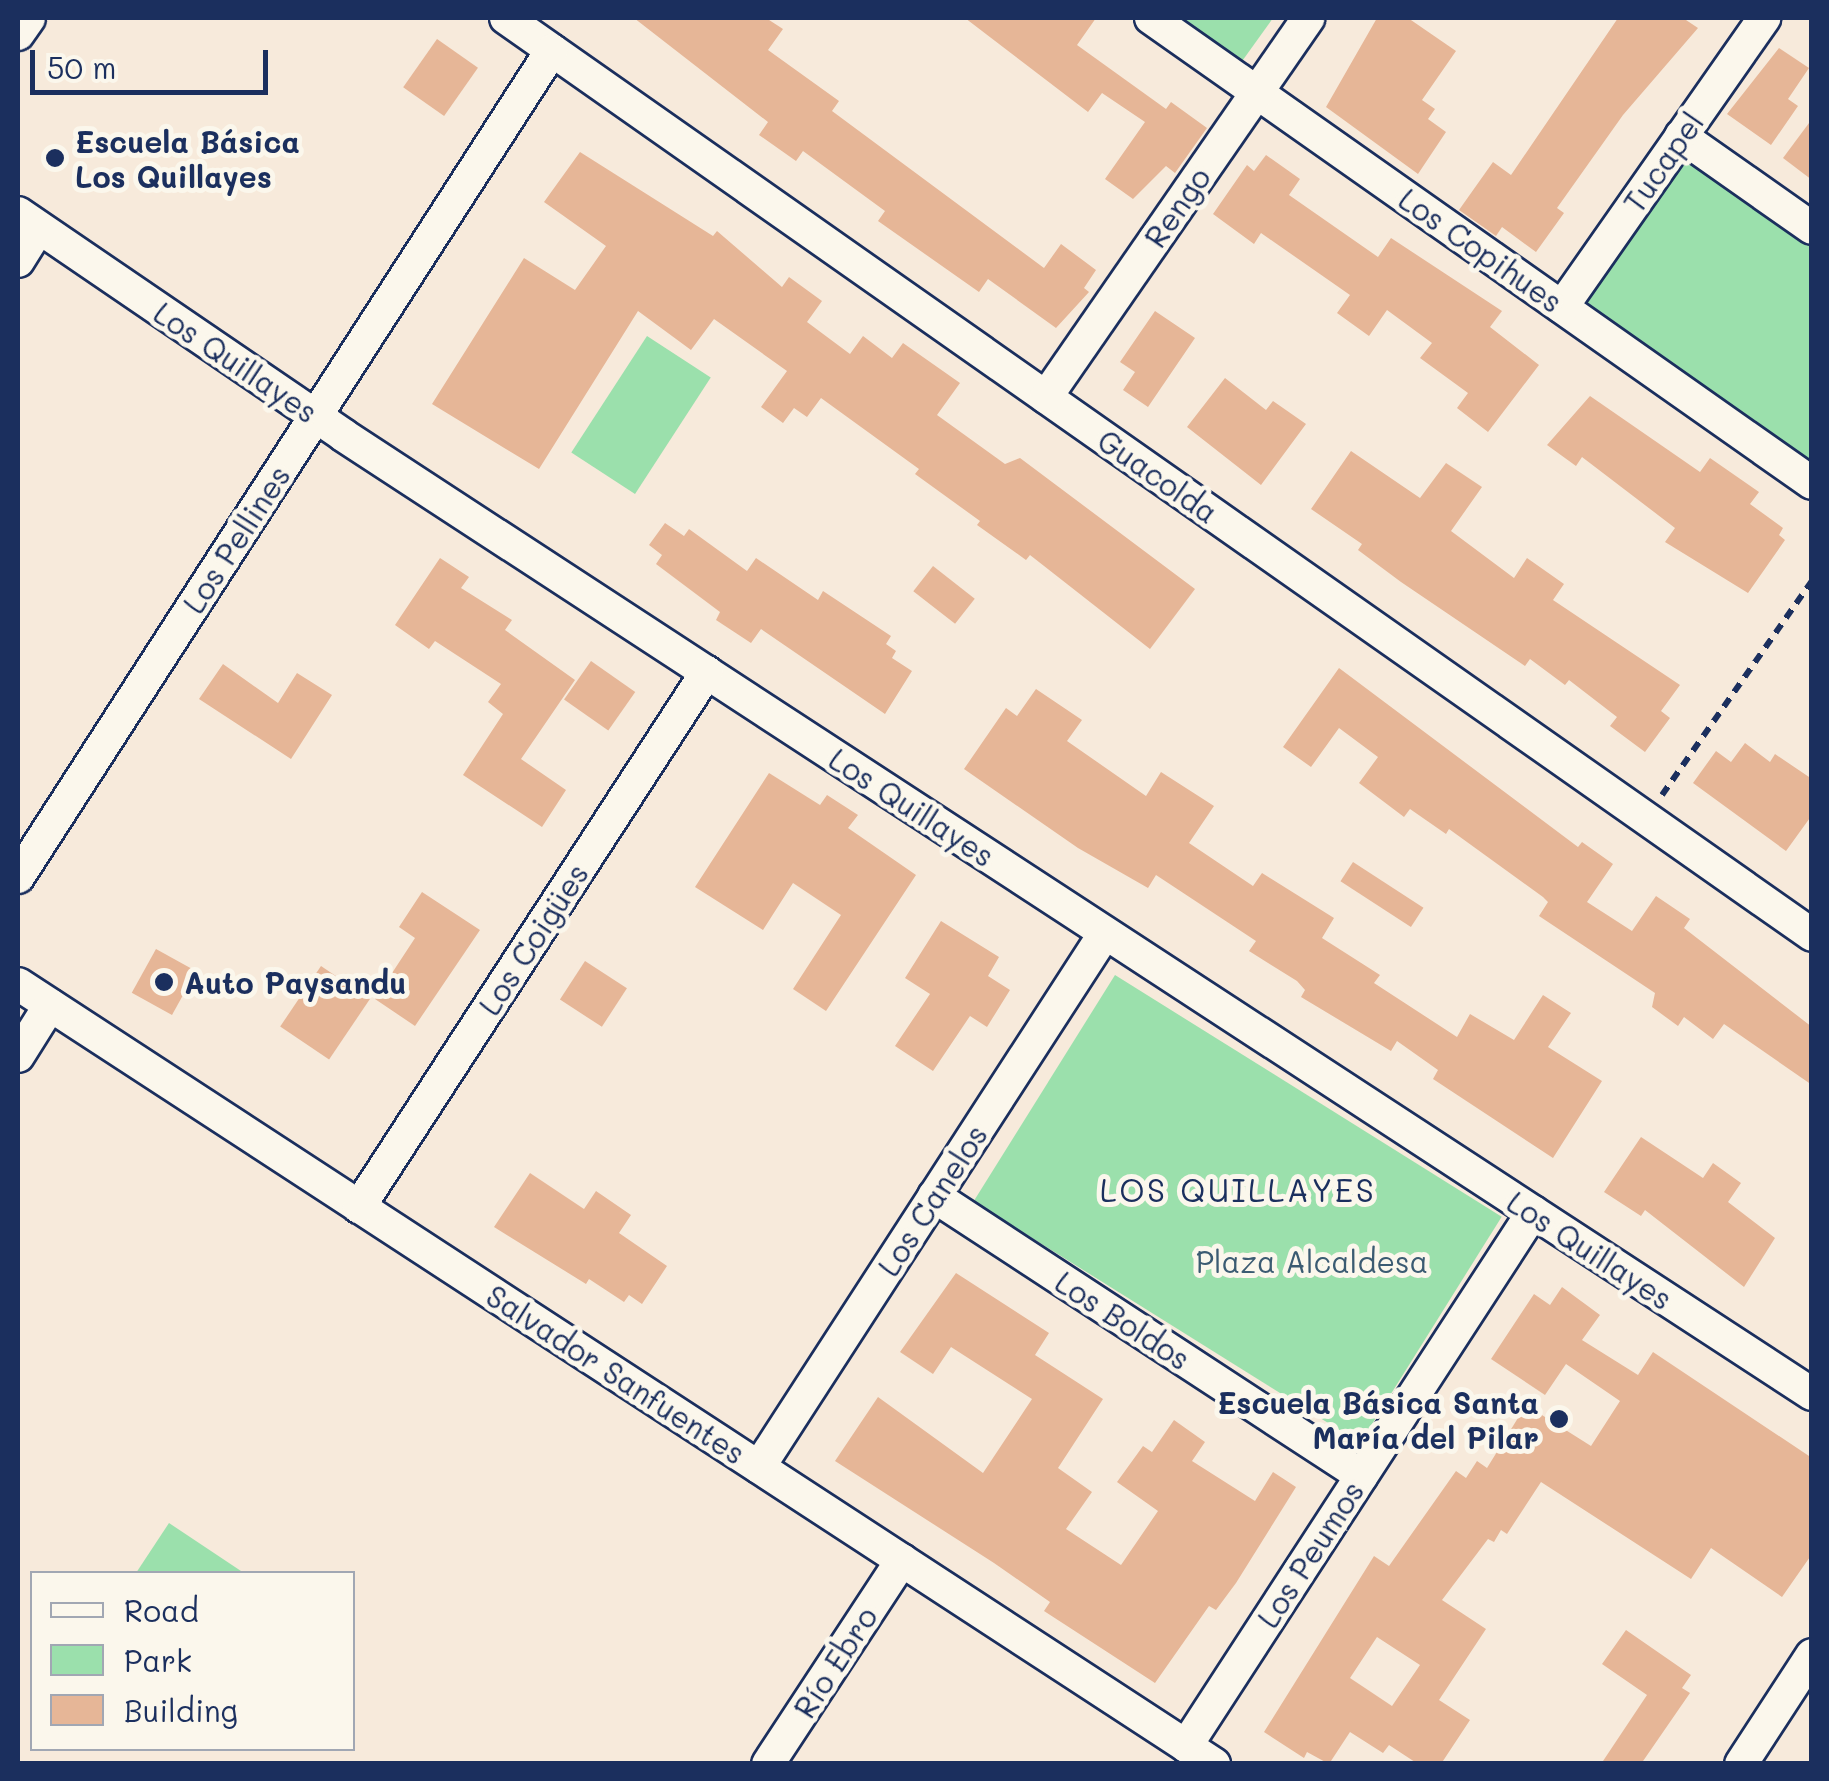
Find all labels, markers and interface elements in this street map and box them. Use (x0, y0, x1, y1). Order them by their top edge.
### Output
scale bar (35, 30, 272, 92)
text: 50 m (47, 47, 117, 87)
street label: Tucapel (1616, 105, 1710, 219)
place label: Escuela Básica Los Quillayes (75, 123, 300, 194)
marker: Escuela Básica Los Quillayes (44, 147, 66, 169)
street label: Rengo (1137, 160, 1217, 254)
street label: Los Copihues (1392, 180, 1570, 320)
street label: Los Quillayes (147, 294, 325, 430)
street label: Guacolda (1091, 422, 1225, 530)
street label: Los Pellines (175, 458, 297, 620)
street label: Los Quillayes (823, 740, 1001, 874)
street label: Los Coigües (471, 857, 595, 1021)
place label: Auto Paysandu (184, 964, 407, 1000)
marker: Auto Paysandu (153, 971, 175, 993)
street label: Los Canelos (870, 1118, 994, 1282)
district label: LOS QUILLAYES (1100, 1170, 1376, 1208)
street label: Los Quillayes (1501, 1183, 1679, 1317)
park label: Plaza Alcaldesa (1196, 1243, 1428, 1279)
street label: Los Boldos (1049, 1263, 1197, 1377)
street label: Salvador Sanfuentes (480, 1277, 752, 1471)
place label: Escuela Básica Santa María del Pilar (1217, 1384, 1539, 1454)
marker: Escuela Básica Santa María del Pilar (1548, 1408, 1570, 1430)
street label: Los Peumos (1249, 1474, 1371, 1634)
legend (30, 1571, 355, 1751)
text: Road (124, 1590, 199, 1630)
street label: Río Ebro (786, 1600, 884, 1724)
text: Park (124, 1640, 192, 1680)
text: Building (124, 1690, 238, 1730)

